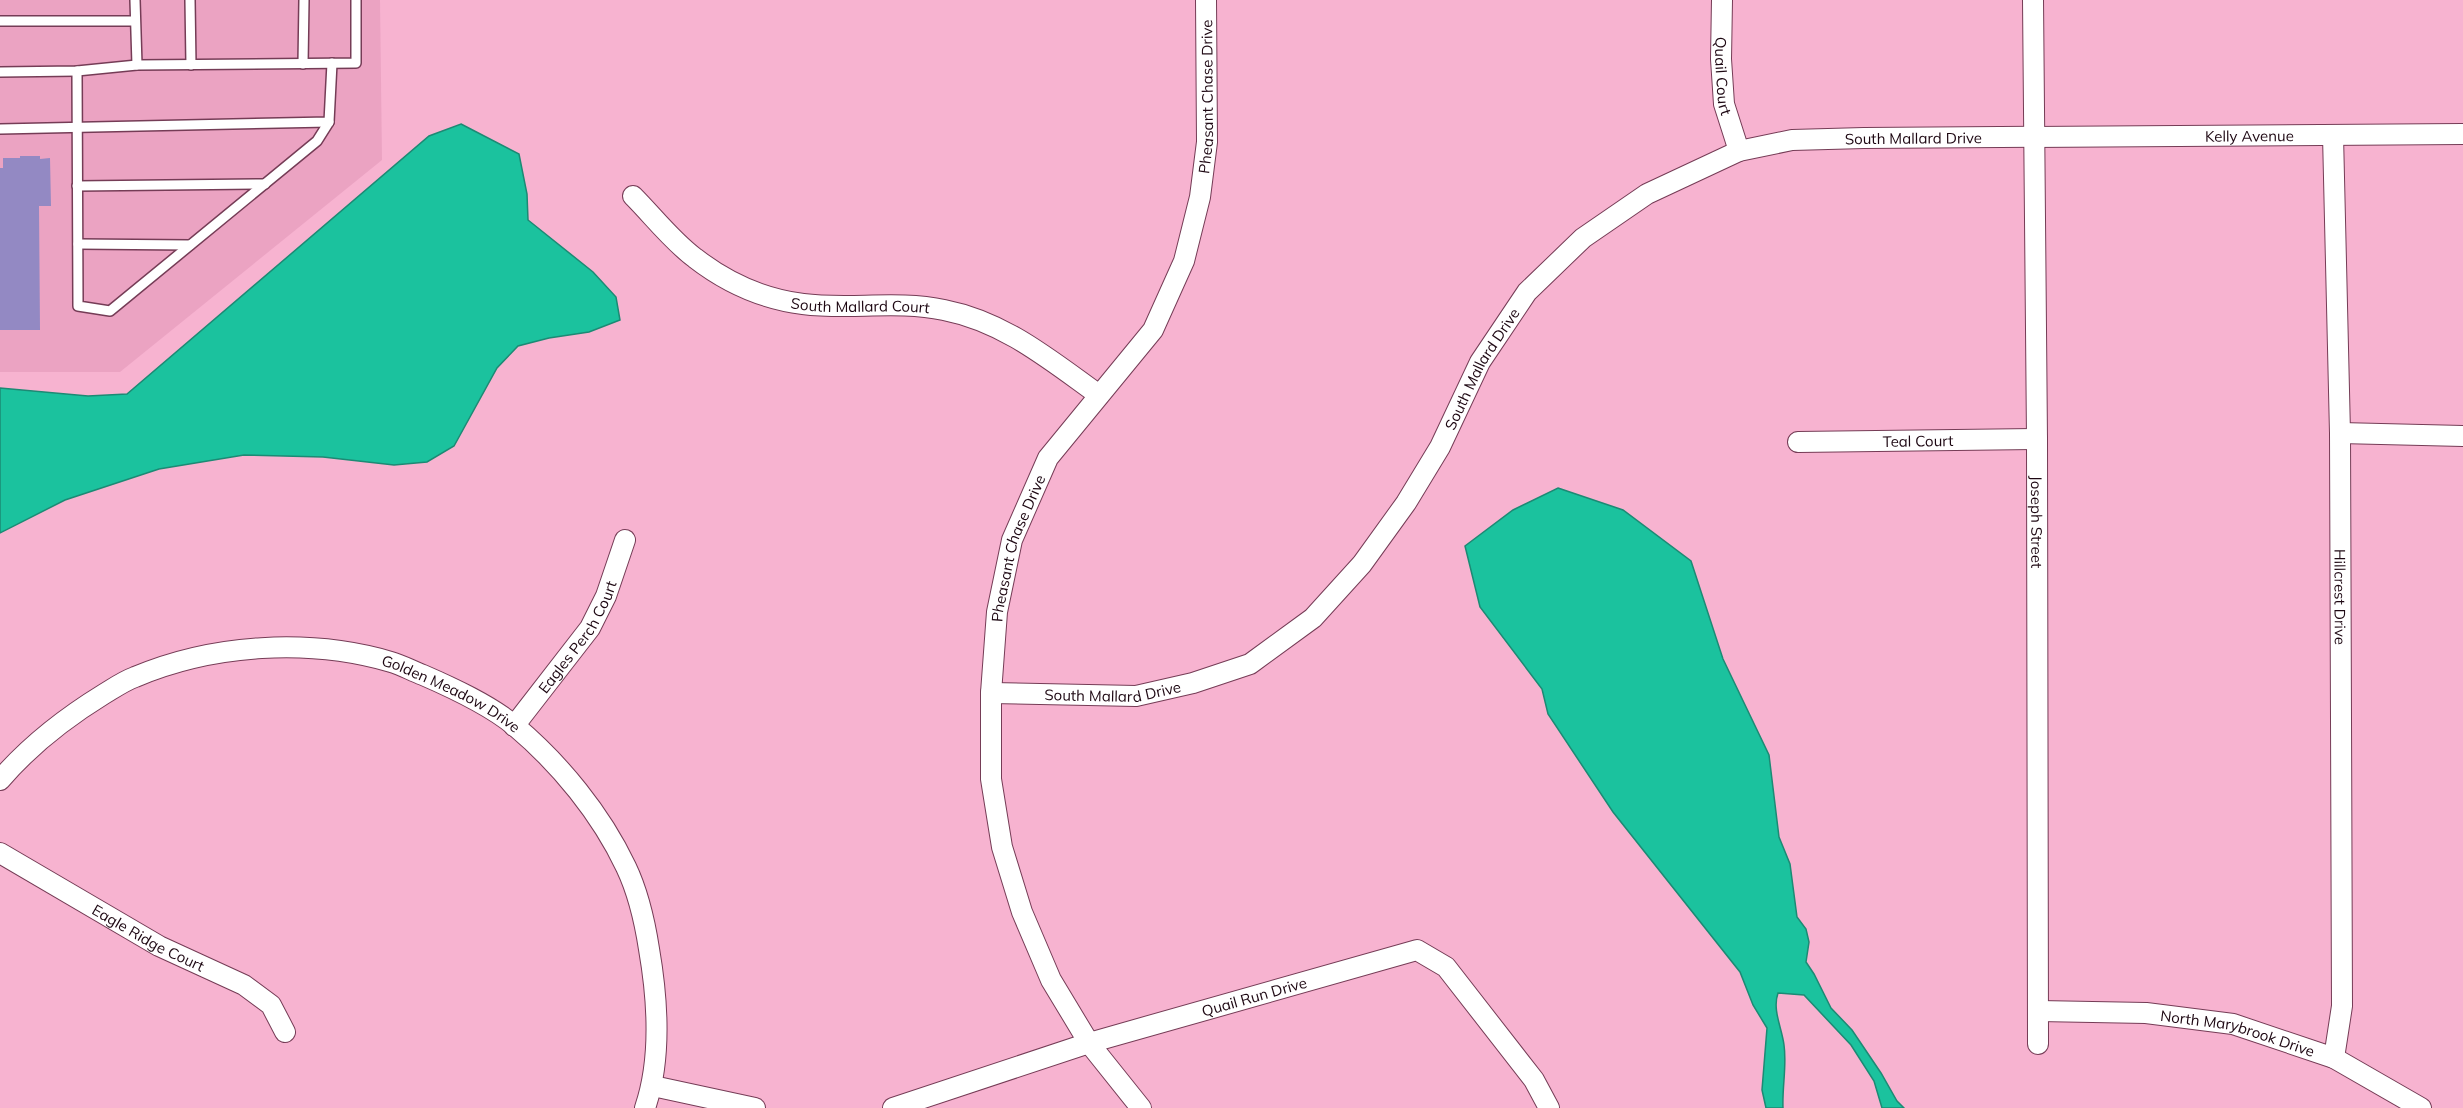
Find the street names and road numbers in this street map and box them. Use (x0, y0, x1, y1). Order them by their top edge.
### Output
street label: Pheasant Chase Drive (1194, 19, 1217, 175)
street label: Quail Court (1711, 37, 1736, 117)
street label: Kelly Avenue (2205, 126, 2294, 145)
street label: South Mallard Drive (1844, 128, 1982, 148)
street label: South Mallard Court (790, 293, 931, 317)
street label: South Mallard Drive (1440, 304, 1523, 433)
street label: Teal Court (1883, 431, 1953, 450)
street label: Pheasant Chase Drive (987, 471, 1049, 623)
street label: Joseph Street (2028, 476, 2047, 568)
street label: Hillcrest Drive (2331, 549, 2350, 645)
street label: Eagles Perch Court (534, 578, 620, 697)
street label: Golden Meadow Drive (380, 650, 525, 736)
street label: South Mallard Drive (1044, 677, 1183, 706)
street label: Eagle Ridge Court (89, 900, 208, 975)
street label: Quail Run Drive (1199, 972, 1309, 1020)
street label: North Marybrook Drive (2159, 1005, 2317, 1060)

